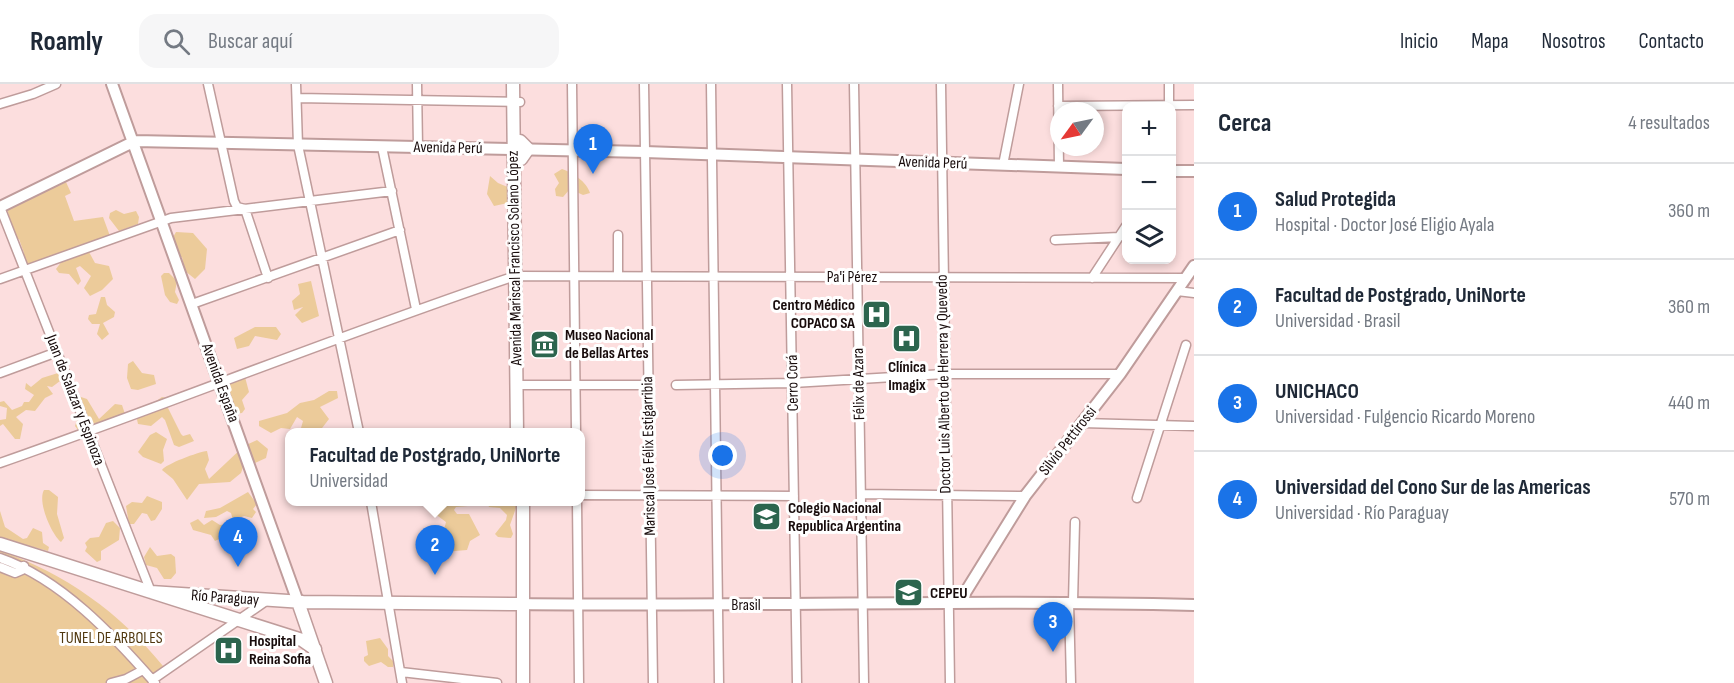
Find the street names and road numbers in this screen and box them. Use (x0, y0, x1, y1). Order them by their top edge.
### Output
street label: Avenida Perú (412, 138, 483, 158)
street label: Avenida Mariscal Francisco Solano López (504, 150, 526, 367)
street label: Avenida Perú (897, 152, 968, 174)
street label: Pa'i Pérez (827, 268, 877, 287)
street label: Doctor Luis Alberto de Herrera y Quevedo (933, 274, 955, 494)
street label: Juan de Salazar y Espinoza (41, 331, 109, 468)
street label: Avenida España (197, 340, 243, 425)
street label: Félix de Azara (849, 348, 869, 420)
street label: Cerro Corá (783, 354, 803, 412)
street label: Mariscal José Félix Estigarribia (638, 376, 660, 536)
street label: Silvio Pettirossi (1035, 403, 1101, 479)
street label: Río Paraguay (190, 586, 260, 610)
street label: Brasil (731, 596, 761, 615)

